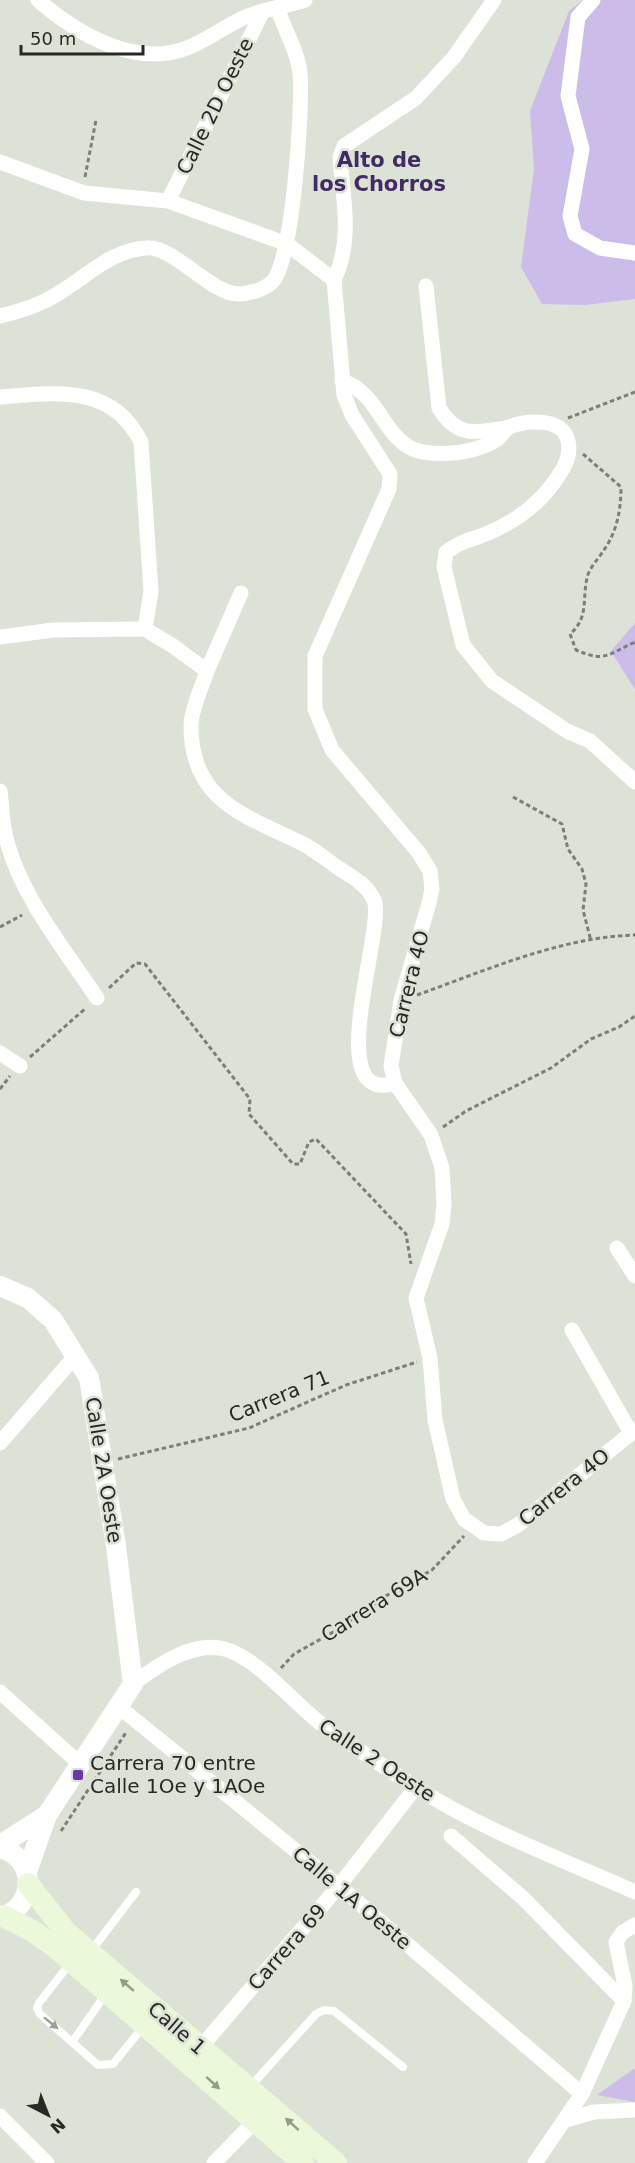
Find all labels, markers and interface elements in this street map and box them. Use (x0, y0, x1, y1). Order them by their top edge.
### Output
scale bar (21, 18, 142, 56)
text: 50 m (30, 28, 76, 49)
street label: Calle 2D Oeste (172, 34, 258, 178)
district label: Alto de los Chorros (312, 148, 446, 196)
street label: Carrera 4O (384, 928, 434, 1040)
street label: Carrera 71 (225, 1365, 333, 1427)
street label: Calle 2A Oeste (81, 1395, 127, 1545)
street label: Carrera 4O (514, 1443, 614, 1531)
street label: Carrera 69A (317, 1563, 432, 1647)
street label: Calle 2 Oeste (314, 1714, 440, 1806)
place label: Carrera 70 entre Calle 1Oe y 1AOe (90, 1751, 265, 1798)
marker: Carrera 70 entre Calle 1Oe y 1AOe (71, 1768, 85, 1782)
street label: Calle 1A Oeste (288, 1841, 416, 1955)
street label: Carrera 69 (243, 1899, 331, 1995)
one-way arrow (120, 1978, 135, 1992)
street label: Calle 1 (143, 1996, 211, 2060)
one-way arrow (43, 2017, 59, 2030)
one-way arrow (205, 2076, 220, 2090)
north arrow (18, 2085, 78, 2145)
text: N (46, 2114, 69, 2137)
one-way arrow (285, 2117, 300, 2131)

